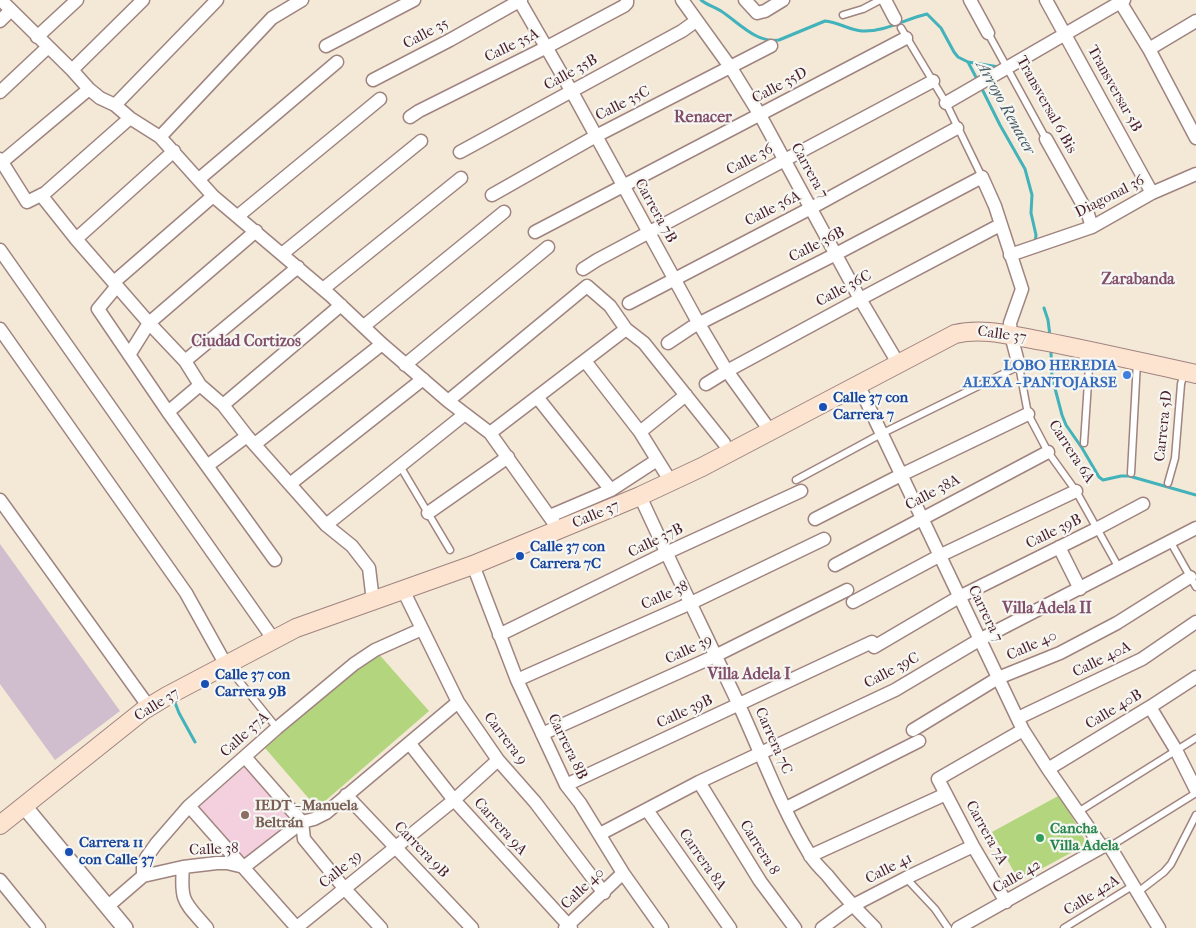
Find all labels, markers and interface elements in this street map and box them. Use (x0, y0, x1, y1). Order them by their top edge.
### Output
street label: Calle 35 (400, 15, 452, 53)
street label: Calle 35A (482, 25, 542, 67)
street label: Transversar 5B (1083, 43, 1145, 135)
street label: Calle 35B (541, 51, 601, 95)
street label: Transversal 6 Bis (1012, 53, 1080, 157)
water label: Arroyo Renacer (971, 58, 1039, 158)
street label: Calle 35D (749, 64, 811, 108)
street label: Calle 35C (593, 83, 653, 125)
district label: Renacer (674, 108, 732, 128)
street label: Calle 36 (724, 140, 776, 180)
street label: Carrera 7 (786, 140, 832, 202)
street label: Diagonal 36 (1072, 172, 1148, 222)
street label: Carrera 7B (630, 176, 680, 246)
street label: Calle 36A (742, 187, 804, 231)
street label: Calle 36B (786, 223, 848, 267)
street label: Calle 36C (813, 267, 875, 311)
district label: Zarabanda (1101, 270, 1175, 290)
street label: Calle 37 (976, 323, 1028, 347)
district label: Ciudad Cortizos (191, 332, 301, 352)
place label: LOBO HEREDIA ALEXA - PANTOJARSE (963, 357, 1117, 392)
marker: LOBO HEREDIA ALEXA - PANTOJARSE (1121, 369, 1133, 381)
place label: Calle 37 con Carrera 7 (833, 389, 908, 424)
street label: Carrera 5D (1151, 389, 1177, 463)
marker: Calle 37 con Carrera 7 (817, 401, 829, 413)
street label: Carrera 6A (1044, 417, 1098, 487)
street label: Calle 38A (903, 471, 963, 515)
street label: Calle 37 (570, 497, 622, 533)
street label: Calle 39B (1023, 511, 1085, 553)
street label: Calle 37B (626, 520, 686, 562)
place label: Calle 37 con Carrera 7C (530, 538, 605, 573)
marker: Calle 37 con Carrera 7C (514, 550, 526, 562)
street label: Calle 38 (639, 578, 691, 614)
street label: Carrera 7 (964, 583, 1006, 645)
district label: Villa Adela II (1002, 599, 1092, 619)
street label: Calle 40 (1004, 627, 1060, 665)
street label: Calle 39 (663, 631, 715, 669)
street label: Calle 40A (1070, 638, 1134, 682)
street label: Calle 39C (861, 649, 923, 693)
district label: Villa Adela I (707, 665, 791, 685)
place label: Calle 37 con Carrera 9B (215, 666, 290, 701)
marker: Calle 37 con Carrera 9B (199, 678, 211, 690)
street label: Calle 37 (131, 684, 183, 726)
street label: Calle 40B (1082, 686, 1146, 734)
street label: Calle 39B (654, 691, 716, 733)
street label: Carrera 7C (750, 705, 796, 777)
street label: Calle 37A (217, 709, 273, 761)
street label: Carrera 9 (479, 709, 531, 769)
street label: Carrera 8B (543, 711, 591, 783)
street label: Carrera 9A (469, 795, 531, 859)
place label: IEDT - Manuela Beltrán (255, 797, 358, 832)
street label: Carrera 7A (961, 798, 1011, 868)
marker: IEDT - Manuela Beltrán (239, 809, 251, 821)
street label: Carrera 8 (735, 817, 783, 879)
street label: Carrera 9B (390, 818, 452, 882)
place label: Cancha Villa Adela (1050, 820, 1119, 855)
street label: Carrera 8A (674, 826, 730, 894)
marker: Cancha Villa Adela (1034, 832, 1046, 844)
place label: Carrera 11 con Calle 37 (79, 834, 154, 869)
street label: Calle 38 (189, 840, 239, 860)
marker: Carrera 11 con Calle 37 (63, 846, 75, 858)
street label: Calle 39 (316, 847, 366, 893)
street label: Calle 41 (863, 850, 915, 888)
street label: Calle 42 (990, 856, 1044, 898)
street label: Calle 40 (557, 864, 609, 914)
street label: Calle 42A (1061, 872, 1123, 920)

